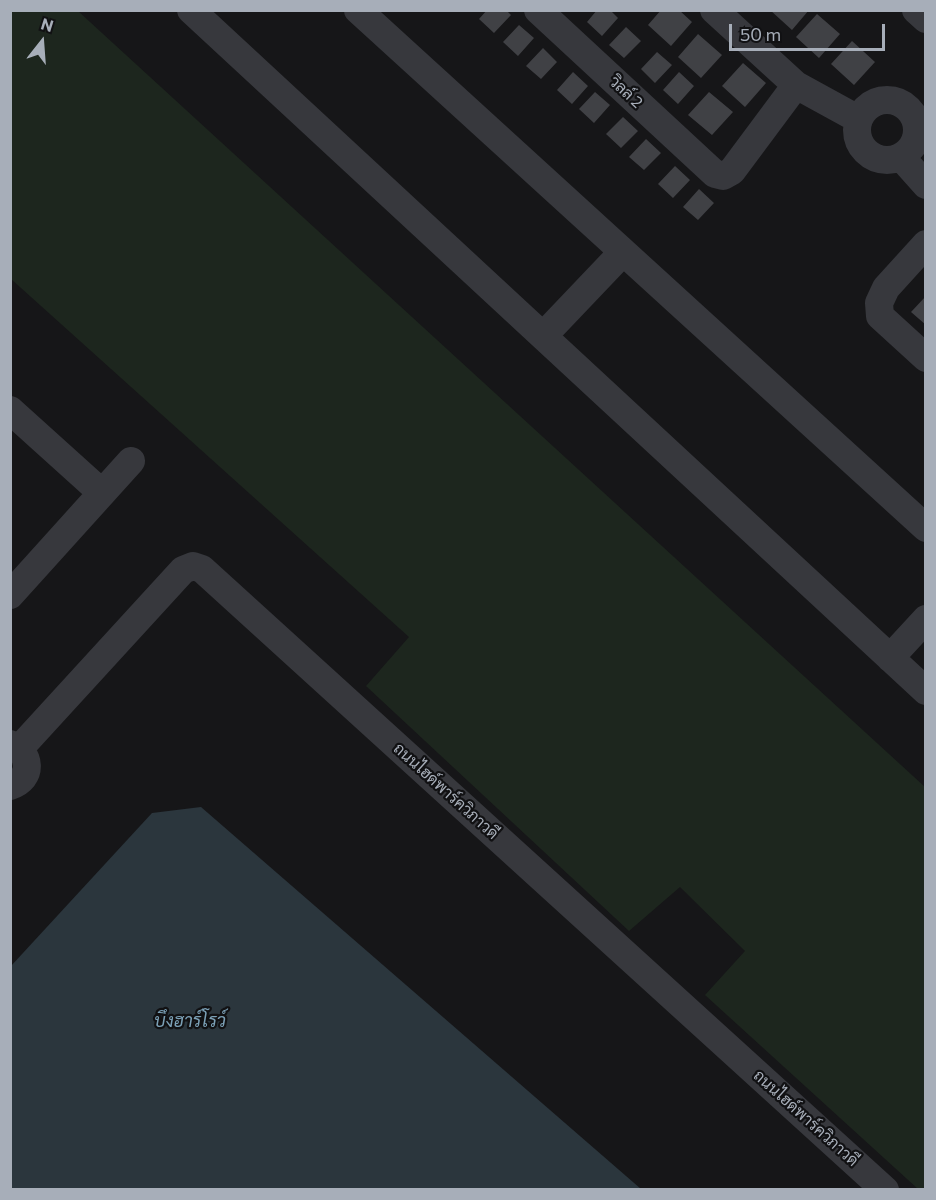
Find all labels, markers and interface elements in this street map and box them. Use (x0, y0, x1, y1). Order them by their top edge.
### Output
north arrow (12, 12, 72, 72)
scale bar (732, 12, 888, 50)
text: N (39, 13, 56, 35)
text: 50 m (740, 23, 781, 45)
street label: วิลล์ 2 (605, 72, 647, 112)
street label: ถนนไฮด์พาร์ควิภาวดี (390, 739, 502, 843)
water label: บึงฮาร์โรว์ (154, 1010, 226, 1032)
street label: ถนนไฮด์พาร์ควิภาวดี (750, 1066, 862, 1170)

